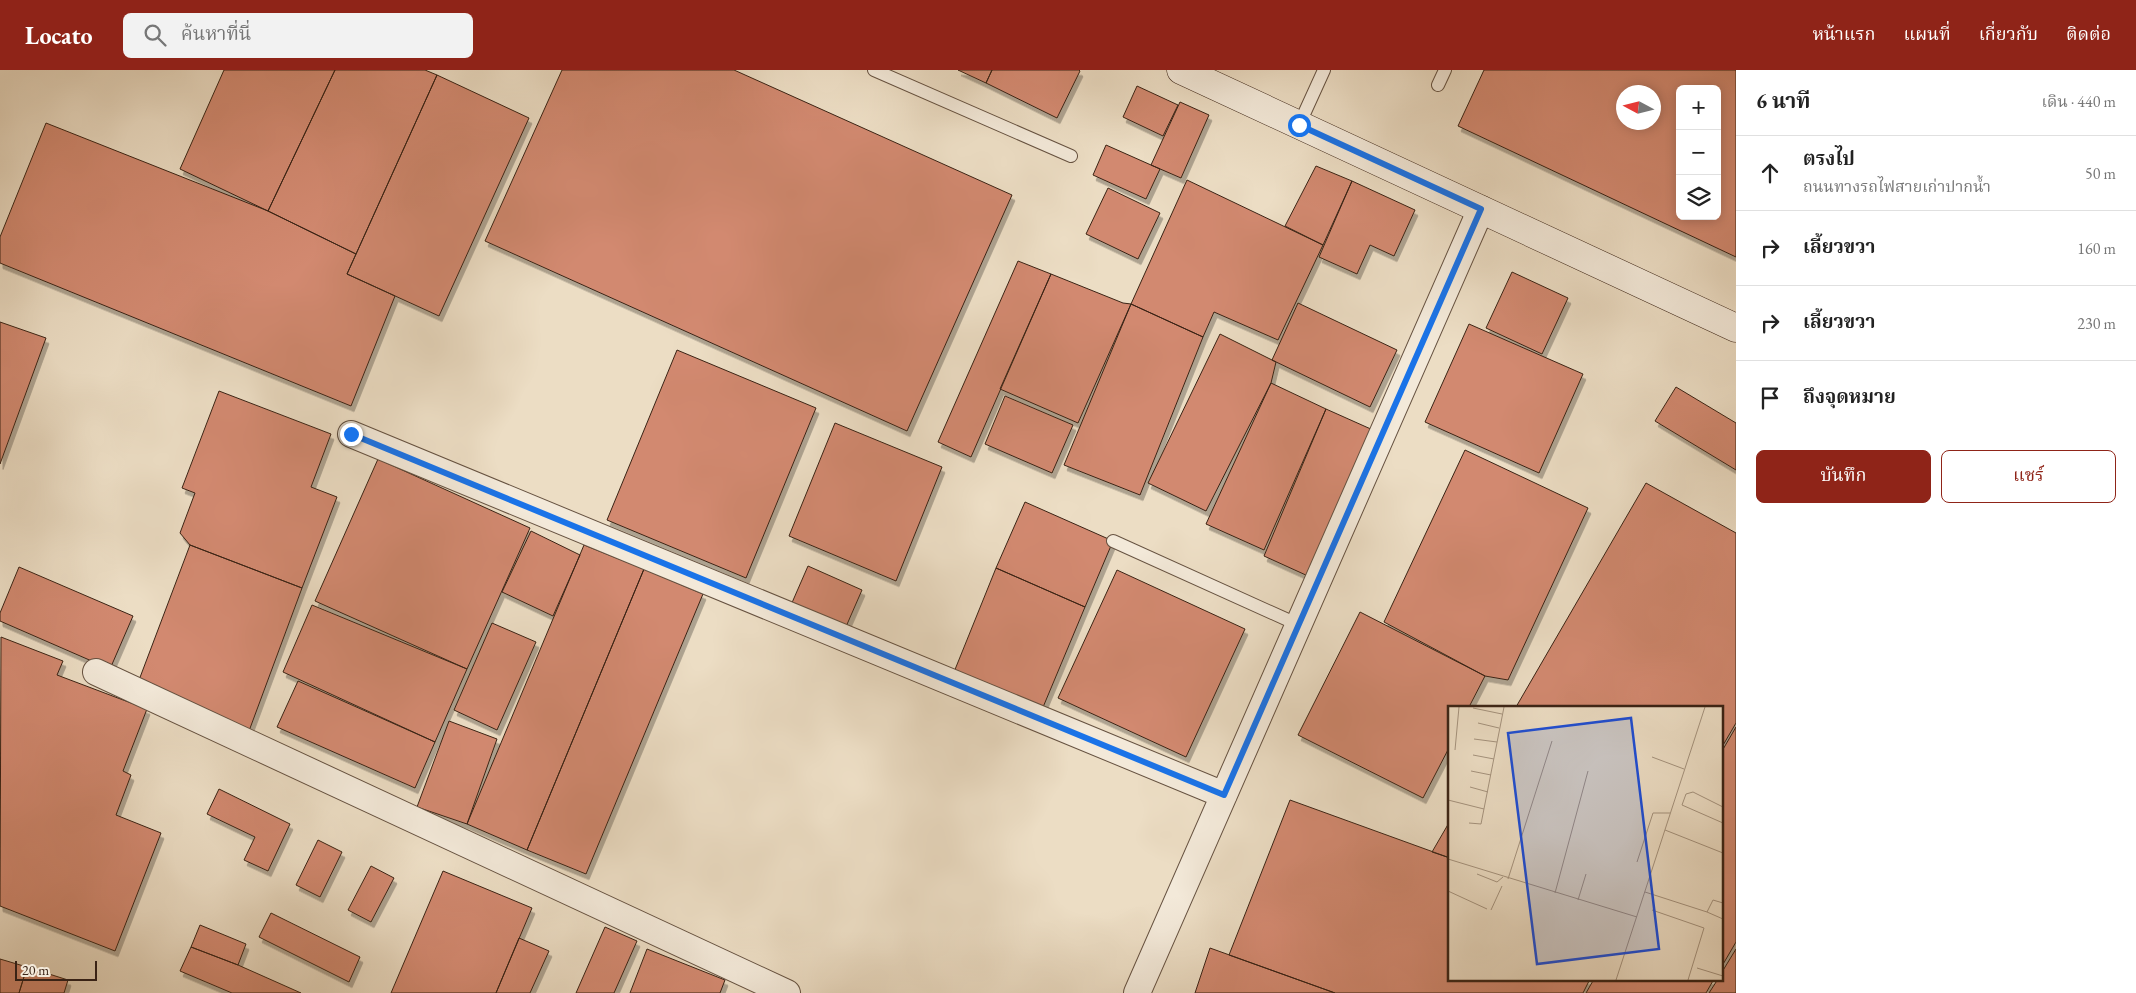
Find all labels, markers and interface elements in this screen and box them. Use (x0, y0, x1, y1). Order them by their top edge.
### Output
search box (123, 13, 473, 58)
text: Locato (25, 20, 93, 51)
icon: search (141, 21, 169, 49)
text: ค้นหาที่นี่ (181, 21, 251, 46)
text: หน้าแรก (1812, 22, 1875, 45)
text: แผนที่ (1903, 22, 1951, 45)
text: เกี่ยวกับ (1979, 22, 2038, 45)
text: ติดต่อ (2066, 22, 2111, 45)
north arrow (1616, 85, 1661, 130)
map controls (1676, 85, 1721, 220)
button: + (1676, 85, 1721, 130)
text: 6 นาที (1756, 87, 1810, 114)
text: เดิน · 440 m (2041, 91, 2116, 112)
route start (1288, 114, 1311, 137)
button: − (1676, 130, 1721, 175)
text: ตรงไป (1803, 146, 1855, 171)
icon: ahead (1756, 159, 1784, 187)
text: 50 m (2085, 163, 2116, 184)
button: layers (1676, 175, 1721, 220)
text: ถนนทางรถไฟสายเก่าปากน้ำ (1803, 176, 1991, 197)
icon: right (1756, 234, 1784, 262)
text: เลี้ยวขวา (1803, 234, 1875, 259)
text: 160 m (2077, 238, 2116, 259)
icon: right (1756, 309, 1784, 337)
text: เลี้ยวขวา (1803, 309, 1875, 334)
text: 230 m (2077, 313, 2116, 334)
icon: arrive (1756, 384, 1784, 412)
text: ถึงจุดหมาย (1803, 384, 1896, 409)
route end (340, 423, 363, 446)
button: บันทึก (1756, 450, 1931, 503)
button: แชร์ (1941, 450, 2116, 503)
inset map (1448, 706, 1724, 980)
scale bar (15, 958, 98, 981)
text: 20 m (22, 961, 49, 979)

